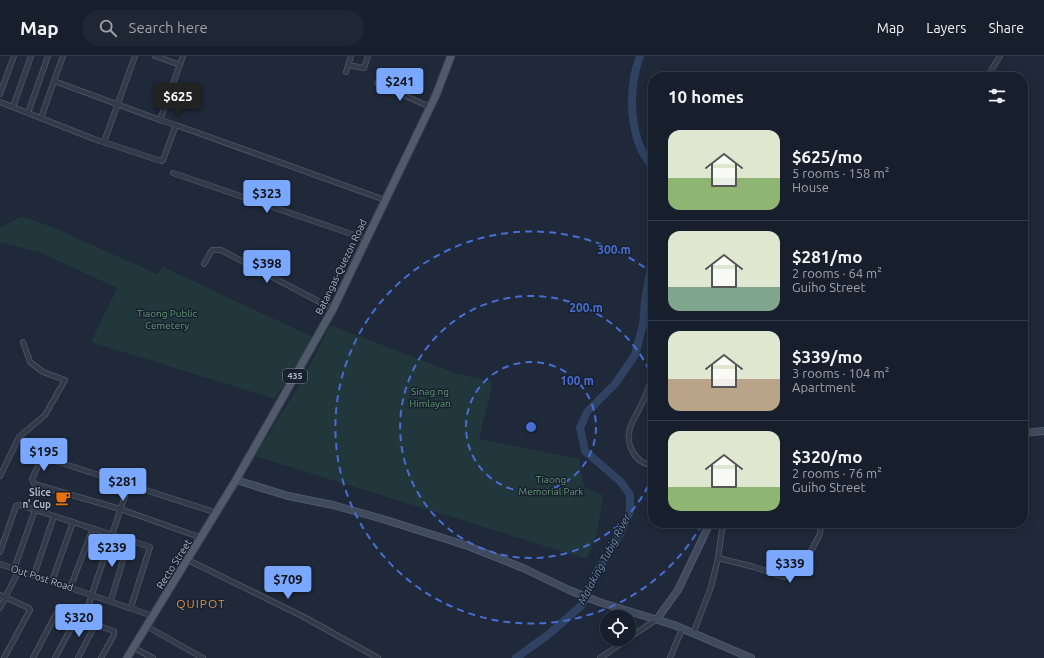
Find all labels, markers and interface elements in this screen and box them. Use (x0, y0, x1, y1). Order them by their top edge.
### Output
search box (83, 10, 363, 46)
text: Map (20, 17, 59, 39)
icon: search (97, 17, 119, 39)
text: Search here (129, 19, 208, 36)
text: Map (877, 20, 904, 36)
text: Layers (926, 20, 966, 36)
text: Share (988, 20, 1024, 36)
pin: $241 (376, 68, 424, 102)
text: $241 (385, 74, 415, 88)
pin: $625 (154, 83, 202, 117)
icon: filters (986, 85, 1008, 107)
text: 10 homes (668, 87, 744, 106)
text: $625 (163, 89, 193, 103)
icon: home (700, 146, 748, 194)
text: $625/mo (792, 147, 862, 166)
text: 5 rooms · 158 m² (792, 166, 889, 180)
pin: $323 (243, 180, 291, 214)
text: House (792, 180, 829, 194)
text: $323 (252, 186, 282, 200)
street label: Batangas-Quezon Road (313, 217, 369, 316)
text: 300 m (597, 243, 631, 256)
icon: home (700, 247, 748, 295)
text: $281/mo (792, 247, 862, 266)
pin: $398 (243, 250, 291, 284)
text: $398 (252, 256, 282, 270)
text: 2 rooms · 64 m² (792, 266, 882, 280)
text: Guiho Street (792, 280, 866, 294)
text: 200 m (569, 301, 603, 314)
park label: Tiaong Public Cemetery (137, 308, 197, 331)
icon: home (700, 347, 748, 395)
text: $339/mo (792, 347, 862, 366)
text: 3 rooms · 104 m² (792, 366, 889, 380)
road number: 435 (283, 369, 307, 383)
text: 100 m (560, 374, 594, 387)
text: Apartment (792, 380, 856, 394)
park label: Sinag ng Himlayan (409, 386, 451, 409)
centre of rings (524, 420, 538, 434)
pin: $195 (20, 438, 68, 472)
text: $195 (29, 444, 59, 458)
icon: home (700, 447, 748, 495)
text: $320/mo (792, 447, 862, 466)
text: 2 rooms · 76 m² (792, 466, 882, 480)
pin: $281 (99, 468, 147, 502)
text: $281 (108, 474, 138, 488)
park label: Tiaong Memorial Park (519, 474, 583, 497)
text: Guiho Street (792, 480, 866, 494)
place label: Slice n' Cup (22, 487, 51, 510)
cafe icon: Slice n' Cup (54, 489, 72, 507)
water label: Malaking Tubig River (575, 511, 633, 606)
pin: $239 (88, 534, 136, 568)
street label: Recto Street (154, 537, 194, 591)
text: $239 (97, 540, 127, 554)
pin: $339 (766, 550, 814, 584)
text: $339 (775, 556, 805, 570)
street label: Out Post Road (9, 563, 75, 593)
pin: $709 (264, 566, 312, 600)
text: $709 (273, 572, 303, 586)
district label: QUIPOT (176, 597, 226, 610)
pin: $320 (55, 604, 103, 638)
text: $320 (64, 610, 94, 624)
map controls (600, 610, 636, 646)
button: locate (600, 610, 636, 646)

